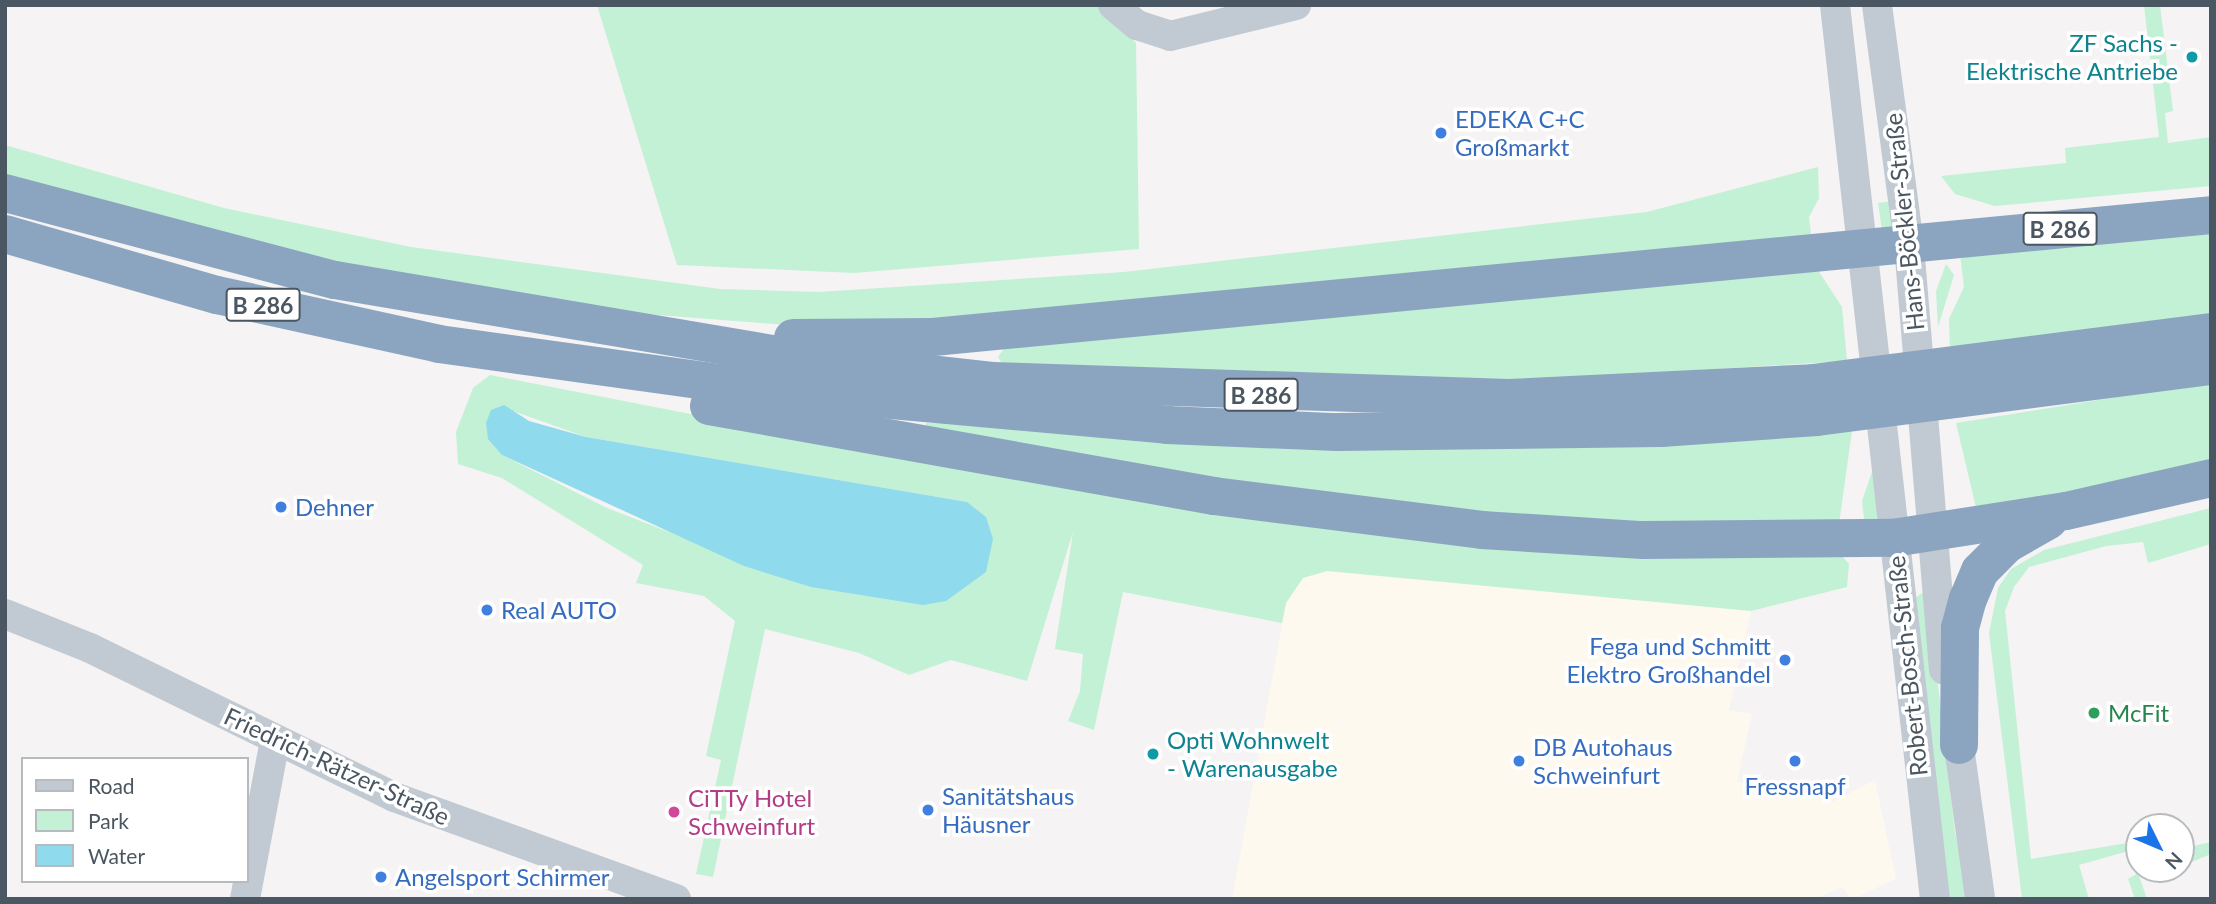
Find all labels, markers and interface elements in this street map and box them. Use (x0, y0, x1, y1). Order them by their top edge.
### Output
place label: ZF Sachs - Elektrische Antriebe (1965, 29, 2178, 85)
marker: ZF Sachs - Elektrische Antriebe (2184, 49, 2200, 65)
place label: EDEKA C+C Großmarkt (1455, 105, 1585, 161)
street label: Hans-Böckler-Straße (1878, 112, 1930, 332)
marker: EDEKA C+C Großmarkt (1433, 125, 1449, 141)
road number: B 286 (2022, 210, 2098, 248)
road number: B 286 (224, 286, 302, 324)
road number: B 286 (1222, 376, 1300, 414)
place label: Dehner (295, 493, 374, 521)
marker: Dehner (273, 499, 289, 515)
street label: Robert-Bosch-Straße (1881, 554, 1933, 778)
place label: Real AUTO (501, 596, 618, 624)
marker: Real AUTO (479, 602, 495, 618)
place label: Fega und Schmitt Elektro Großhandel (1567, 632, 1771, 688)
marker: Fega und Schmitt Elektro Großhandel (1777, 652, 1793, 668)
place label: McFit (2108, 699, 2169, 727)
street label: Friedrich-Rätzer-Straße (220, 701, 454, 831)
marker: McFit (2086, 705, 2102, 721)
place label: Opti Wohnwelt - Warenausgabe (1167, 726, 1338, 782)
place label: DB Autohaus Schweinfurt (1533, 733, 1673, 789)
marker: Opti Wohnwelt - Warenausgabe (1145, 746, 1161, 762)
marker: DB Autohaus Schweinfurt (1511, 753, 1527, 769)
marker: Fressnapf (1787, 753, 1803, 769)
legend (21, 757, 248, 883)
place label: Fressnapf (1744, 772, 1846, 800)
text: Road (88, 773, 135, 798)
place label: Sanitätshaus Häusner (942, 782, 1074, 838)
place label: CiTTy Hotel Schweinfurt (688, 784, 815, 840)
marker: Sanitätshaus Häusner (920, 802, 936, 818)
marker: CiTTy Hotel Schweinfurt (666, 804, 682, 820)
text: Park (88, 808, 129, 833)
north arrow (2125, 813, 2195, 883)
text: Water (88, 843, 145, 868)
text: N (2161, 848, 2188, 874)
place label: Angelsport Schirmer (395, 863, 610, 891)
marker: Angelsport Schirmer (373, 869, 389, 885)

